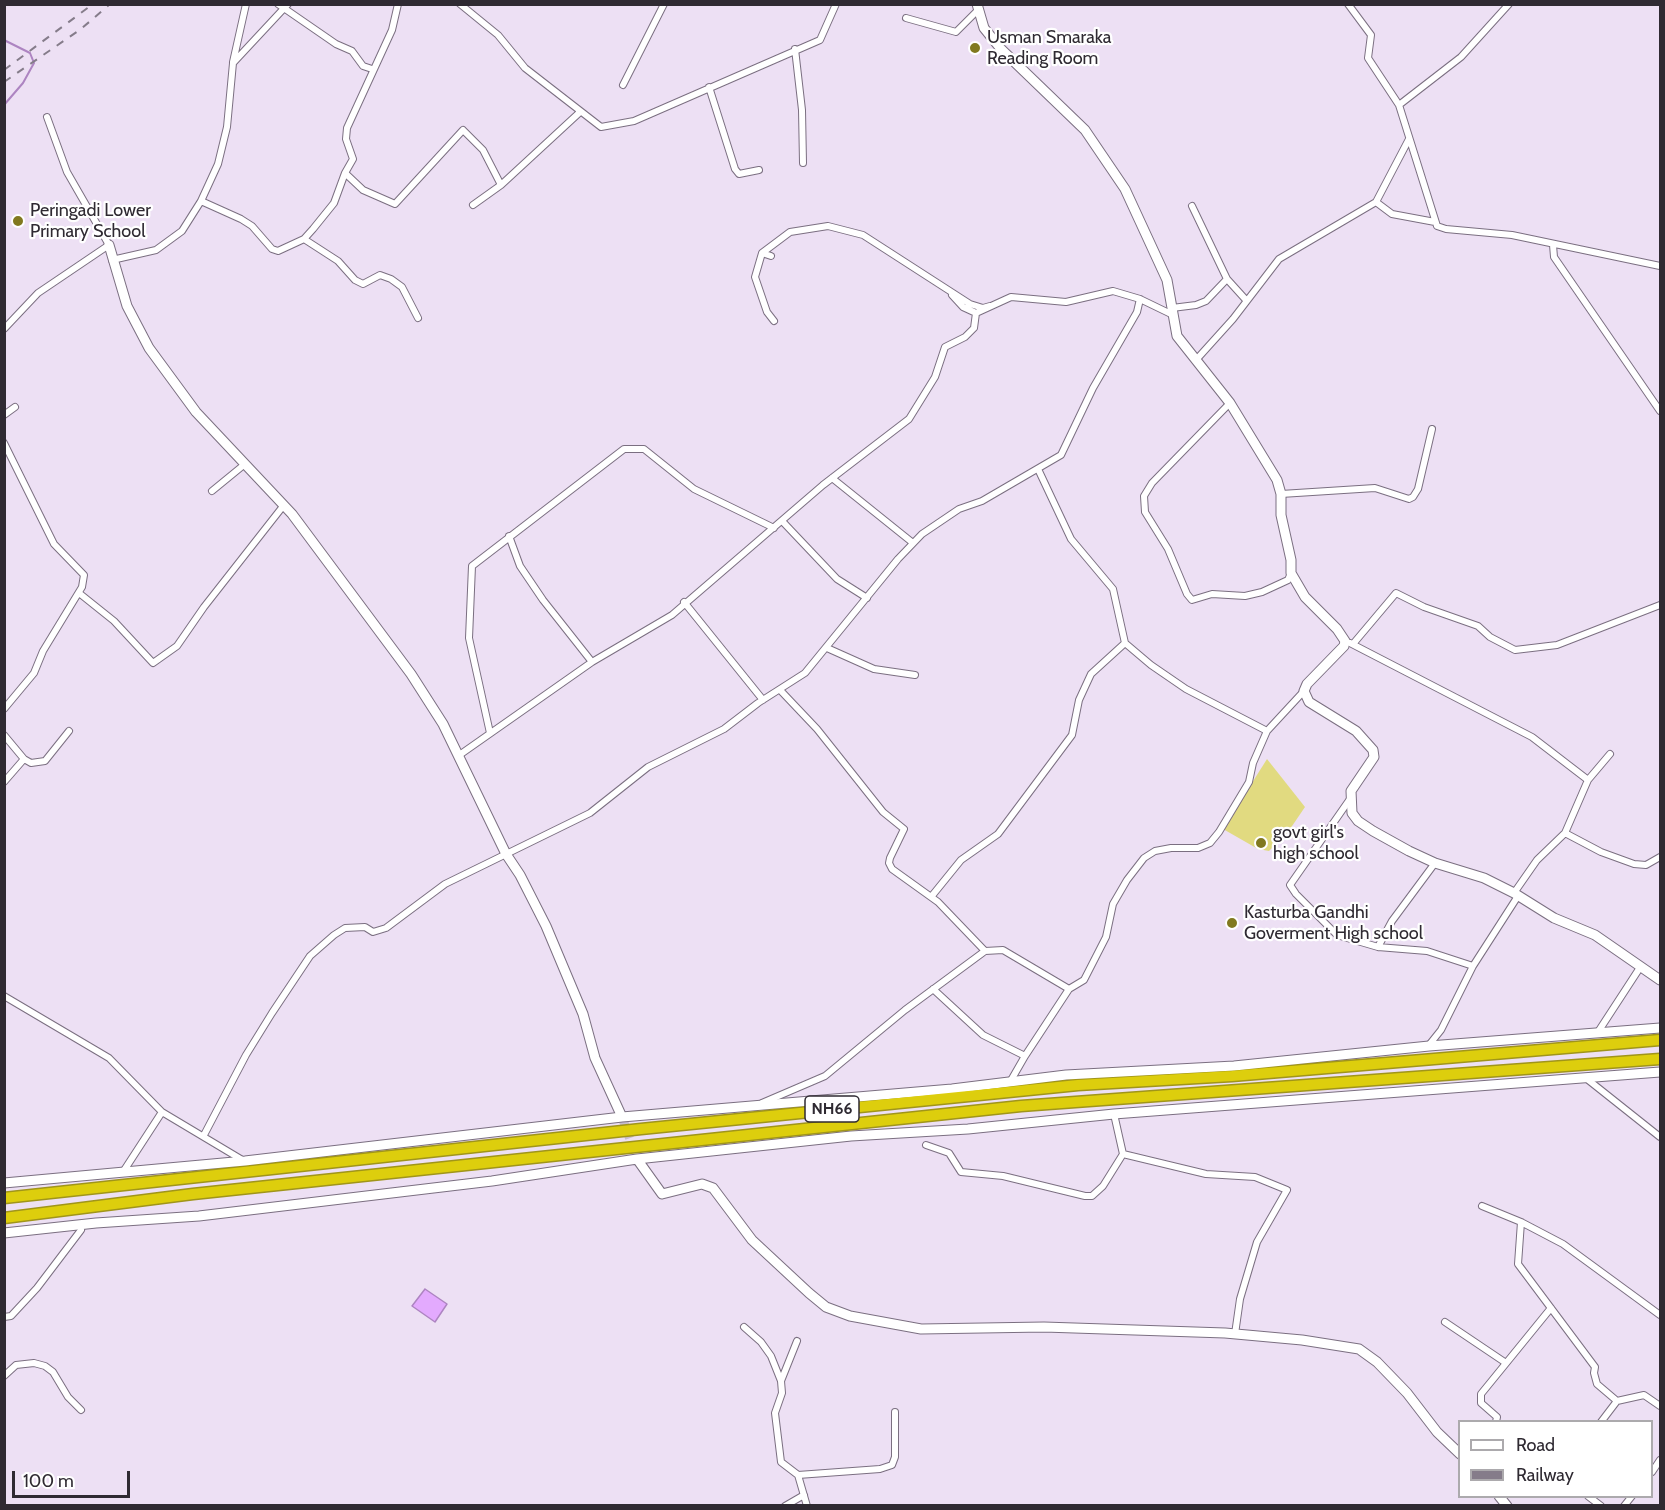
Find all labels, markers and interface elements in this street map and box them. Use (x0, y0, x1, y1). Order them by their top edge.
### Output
place label: Usman Smaraka Reading Room (987, 27, 1111, 70)
marker: Usman Smaraka Reading Room (968, 41, 982, 55)
place label: Peringadi Lower Primary School (30, 200, 151, 242)
marker: Peringadi Lower Primary School (11, 214, 25, 228)
place label: govt girl's high school (1273, 822, 1359, 864)
marker: govt girl's high school (1254, 836, 1268, 850)
place label: Kasturba Gandhi Goverment High school (1244, 902, 1423, 944)
marker: Kasturba Gandhi Goverment High school (1225, 916, 1239, 930)
road number: NH66 (805, 1096, 859, 1122)
legend (1458, 1420, 1653, 1498)
text: Road (1516, 1434, 1555, 1456)
scale bar (15, 1459, 134, 1497)
text: Railway (1516, 1464, 1574, 1486)
text: 100 m (23, 1470, 74, 1492)

